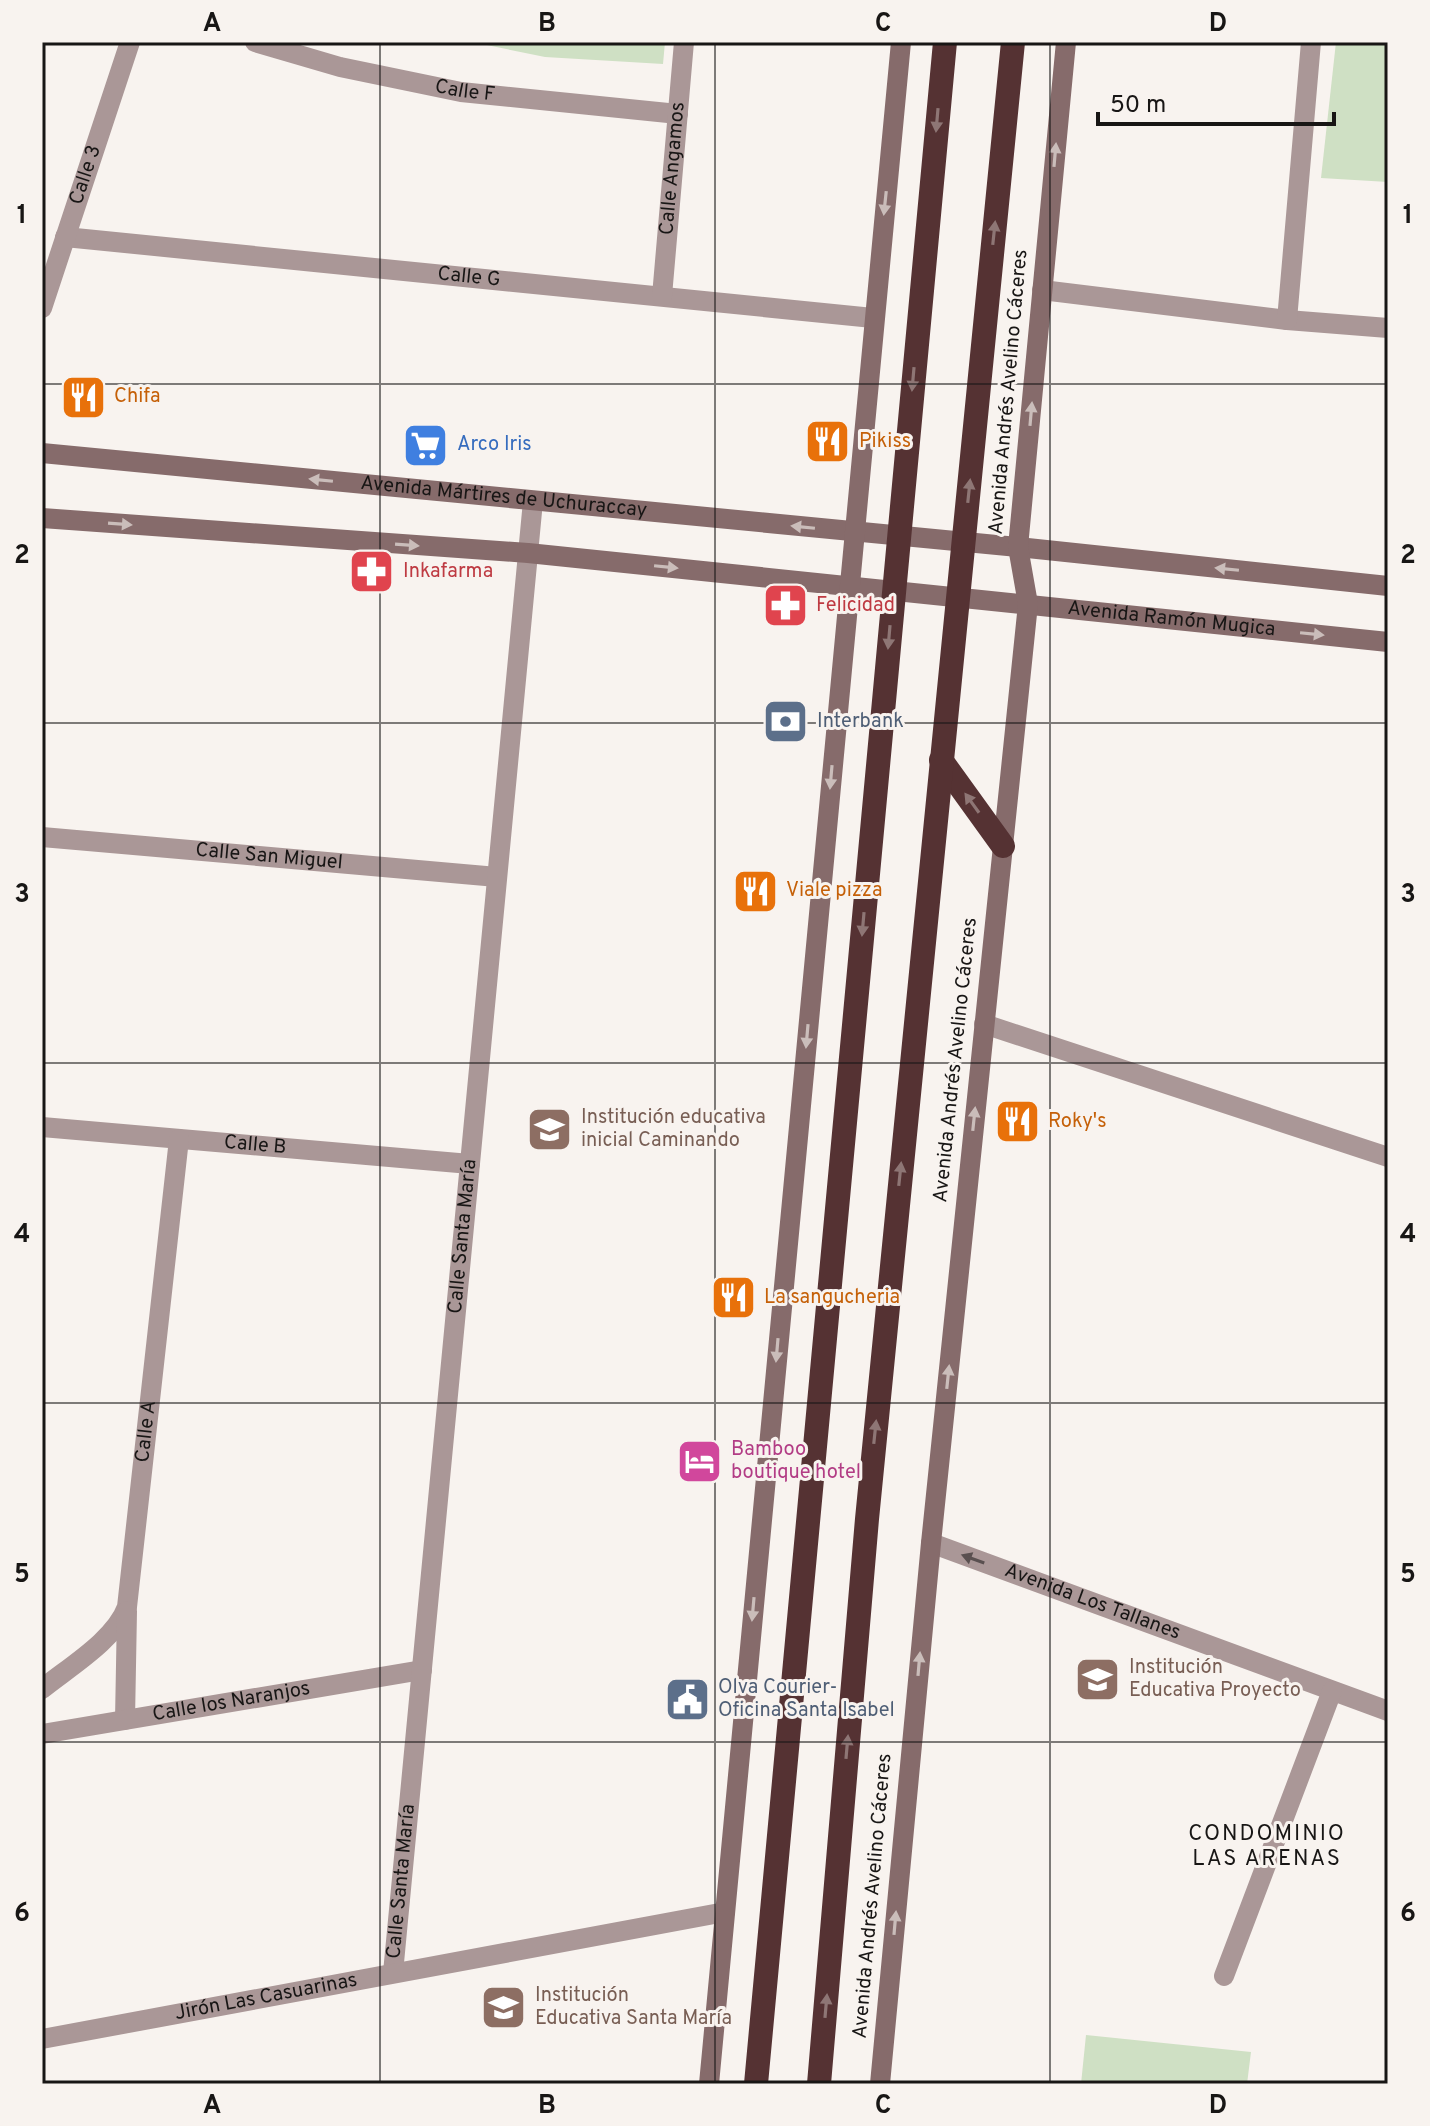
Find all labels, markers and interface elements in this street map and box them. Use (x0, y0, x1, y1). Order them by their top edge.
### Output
text: A (203, 8, 221, 41)
text: B (538, 8, 556, 41)
text: C (875, 8, 891, 41)
text: D (1209, 8, 1227, 41)
street label: Calle F (432, 74, 496, 108)
scale bar (1098, 76, 1334, 126)
text: 50 m (1110, 91, 1166, 121)
street label: Calle Angamos (654, 101, 692, 236)
one-way arrow (931, 108, 944, 133)
street label: Calle 3 (64, 142, 108, 208)
one-way arrow (1049, 142, 1062, 167)
one-way arrow (878, 191, 891, 216)
text: 1 (17, 200, 27, 233)
text: 1 (1403, 200, 1413, 233)
one-way arrow (988, 220, 1001, 245)
street label: Avenida Andrés Avelino Cáceres (984, 248, 1034, 536)
street label: Calle G (436, 261, 502, 294)
one-way arrow (907, 366, 920, 391)
restaurant icon: Chifa (59, 373, 107, 421)
place label: Chifa (114, 384, 160, 410)
one-way arrow (1024, 401, 1037, 426)
restaurant icon: Pikiss (804, 418, 852, 466)
supermarket icon: Arco Iris (402, 421, 450, 469)
place label: Pikiss (859, 429, 911, 455)
place label: Arco Iris (457, 432, 532, 458)
street label: Avenida Mártires de Uchuraccay (359, 471, 648, 524)
one-way arrow (308, 474, 333, 487)
one-way arrow (962, 478, 975, 503)
one-way arrow (108, 518, 133, 531)
one-way arrow (790, 520, 815, 533)
one-way arrow (395, 539, 420, 552)
text: 2 (14, 540, 30, 573)
text: 2 (1400, 540, 1416, 573)
pharmacy icon: Inkafarma (348, 548, 396, 596)
place label: Inkafarma (403, 559, 493, 585)
one-way arrow (654, 561, 679, 574)
one-way arrow (1214, 563, 1239, 576)
pharmacy icon: Felicidad (761, 582, 809, 630)
place label: Felicidad (816, 593, 895, 619)
street label: Avenida Ramón Mugica (1066, 596, 1276, 643)
one-way arrow (882, 625, 895, 650)
one-way arrow (1300, 628, 1325, 641)
bank icon: Interbank (762, 698, 810, 746)
place label: Interbank (817, 709, 904, 735)
one-way arrow (824, 765, 837, 790)
one-way arrow (964, 793, 980, 813)
street label: Calle San Miguel (194, 838, 344, 876)
restaurant icon: Viale pizza (731, 867, 779, 915)
place label: Viale pizza (786, 878, 882, 904)
text: 3 (14, 879, 30, 912)
text: 3 (1400, 879, 1416, 912)
one-way arrow (856, 912, 869, 937)
street label: Avenida Andrés Avelino Cáceres (928, 916, 984, 1204)
one-way arrow (800, 1024, 813, 1049)
restaurant icon: Roky's (993, 1098, 1041, 1146)
school or university icon: Institución educativa inicial Caminando (526, 1105, 574, 1153)
place label: Institución educativa inicial Caminando (581, 1105, 766, 1154)
one-way arrow (968, 1106, 981, 1131)
place label: Roky's (1048, 1109, 1107, 1135)
street label: Calle B (223, 1130, 287, 1161)
street label: Calle Santa María (443, 1158, 483, 1315)
one-way arrow (894, 1161, 907, 1186)
text: 4 (14, 1219, 30, 1252)
text: 4 (1400, 1219, 1416, 1252)
restaurant icon: La sangucheria (709, 1274, 757, 1322)
place label: La sangucheria (764, 1285, 900, 1311)
one-way arrow (771, 1338, 784, 1363)
one-way arrow (941, 1364, 954, 1389)
street label: Calle A (130, 1399, 163, 1464)
one-way arrow (869, 1419, 882, 1444)
hotel icon: Bamboo boutique hotel (676, 1437, 724, 1485)
place label: Bamboo boutique hotel (731, 1437, 861, 1486)
one-way arrow (961, 1552, 985, 1565)
street label: Avenida Los Tallanes (1001, 1558, 1184, 1647)
text: 5 (14, 1559, 30, 1592)
text: 5 (1400, 1559, 1416, 1592)
one-way arrow (746, 1597, 759, 1622)
one-way arrow (913, 1651, 926, 1676)
school or university icon: Institución Educativa Proyecto (1074, 1655, 1122, 1703)
place label: Institución Educativa Proyecto (1129, 1655, 1301, 1704)
place label: Olva Courier- Oficina Santa Isabel (718, 1675, 895, 1724)
street label: Calle los Naranjos (150, 1676, 312, 1728)
public building icon: Olva Courier- Oficina Santa Isabel (663, 1676, 711, 1724)
one-way arrow (841, 1734, 854, 1759)
street label: Avenida Andrés Avelino Cáceres (848, 1752, 898, 2040)
street label: Calle Santa María (381, 1803, 422, 1960)
district label: CONDOMINIO LAS ARENAS (1188, 1821, 1346, 1873)
text: 6 (14, 1898, 30, 1931)
text: 6 (1400, 1898, 1416, 1931)
one-way arrow (889, 1910, 902, 1935)
street label: Jirón Las Casuarinas (173, 1968, 360, 2027)
school or university icon: Institución Educativa Santa María (480, 1983, 528, 2031)
place label: Institución Educativa Santa María (535, 1983, 732, 2032)
one-way arrow (819, 1993, 832, 2018)
text: A (203, 2090, 221, 2123)
text: B (538, 2090, 556, 2123)
text: C (875, 2090, 891, 2123)
text: D (1209, 2090, 1227, 2123)

